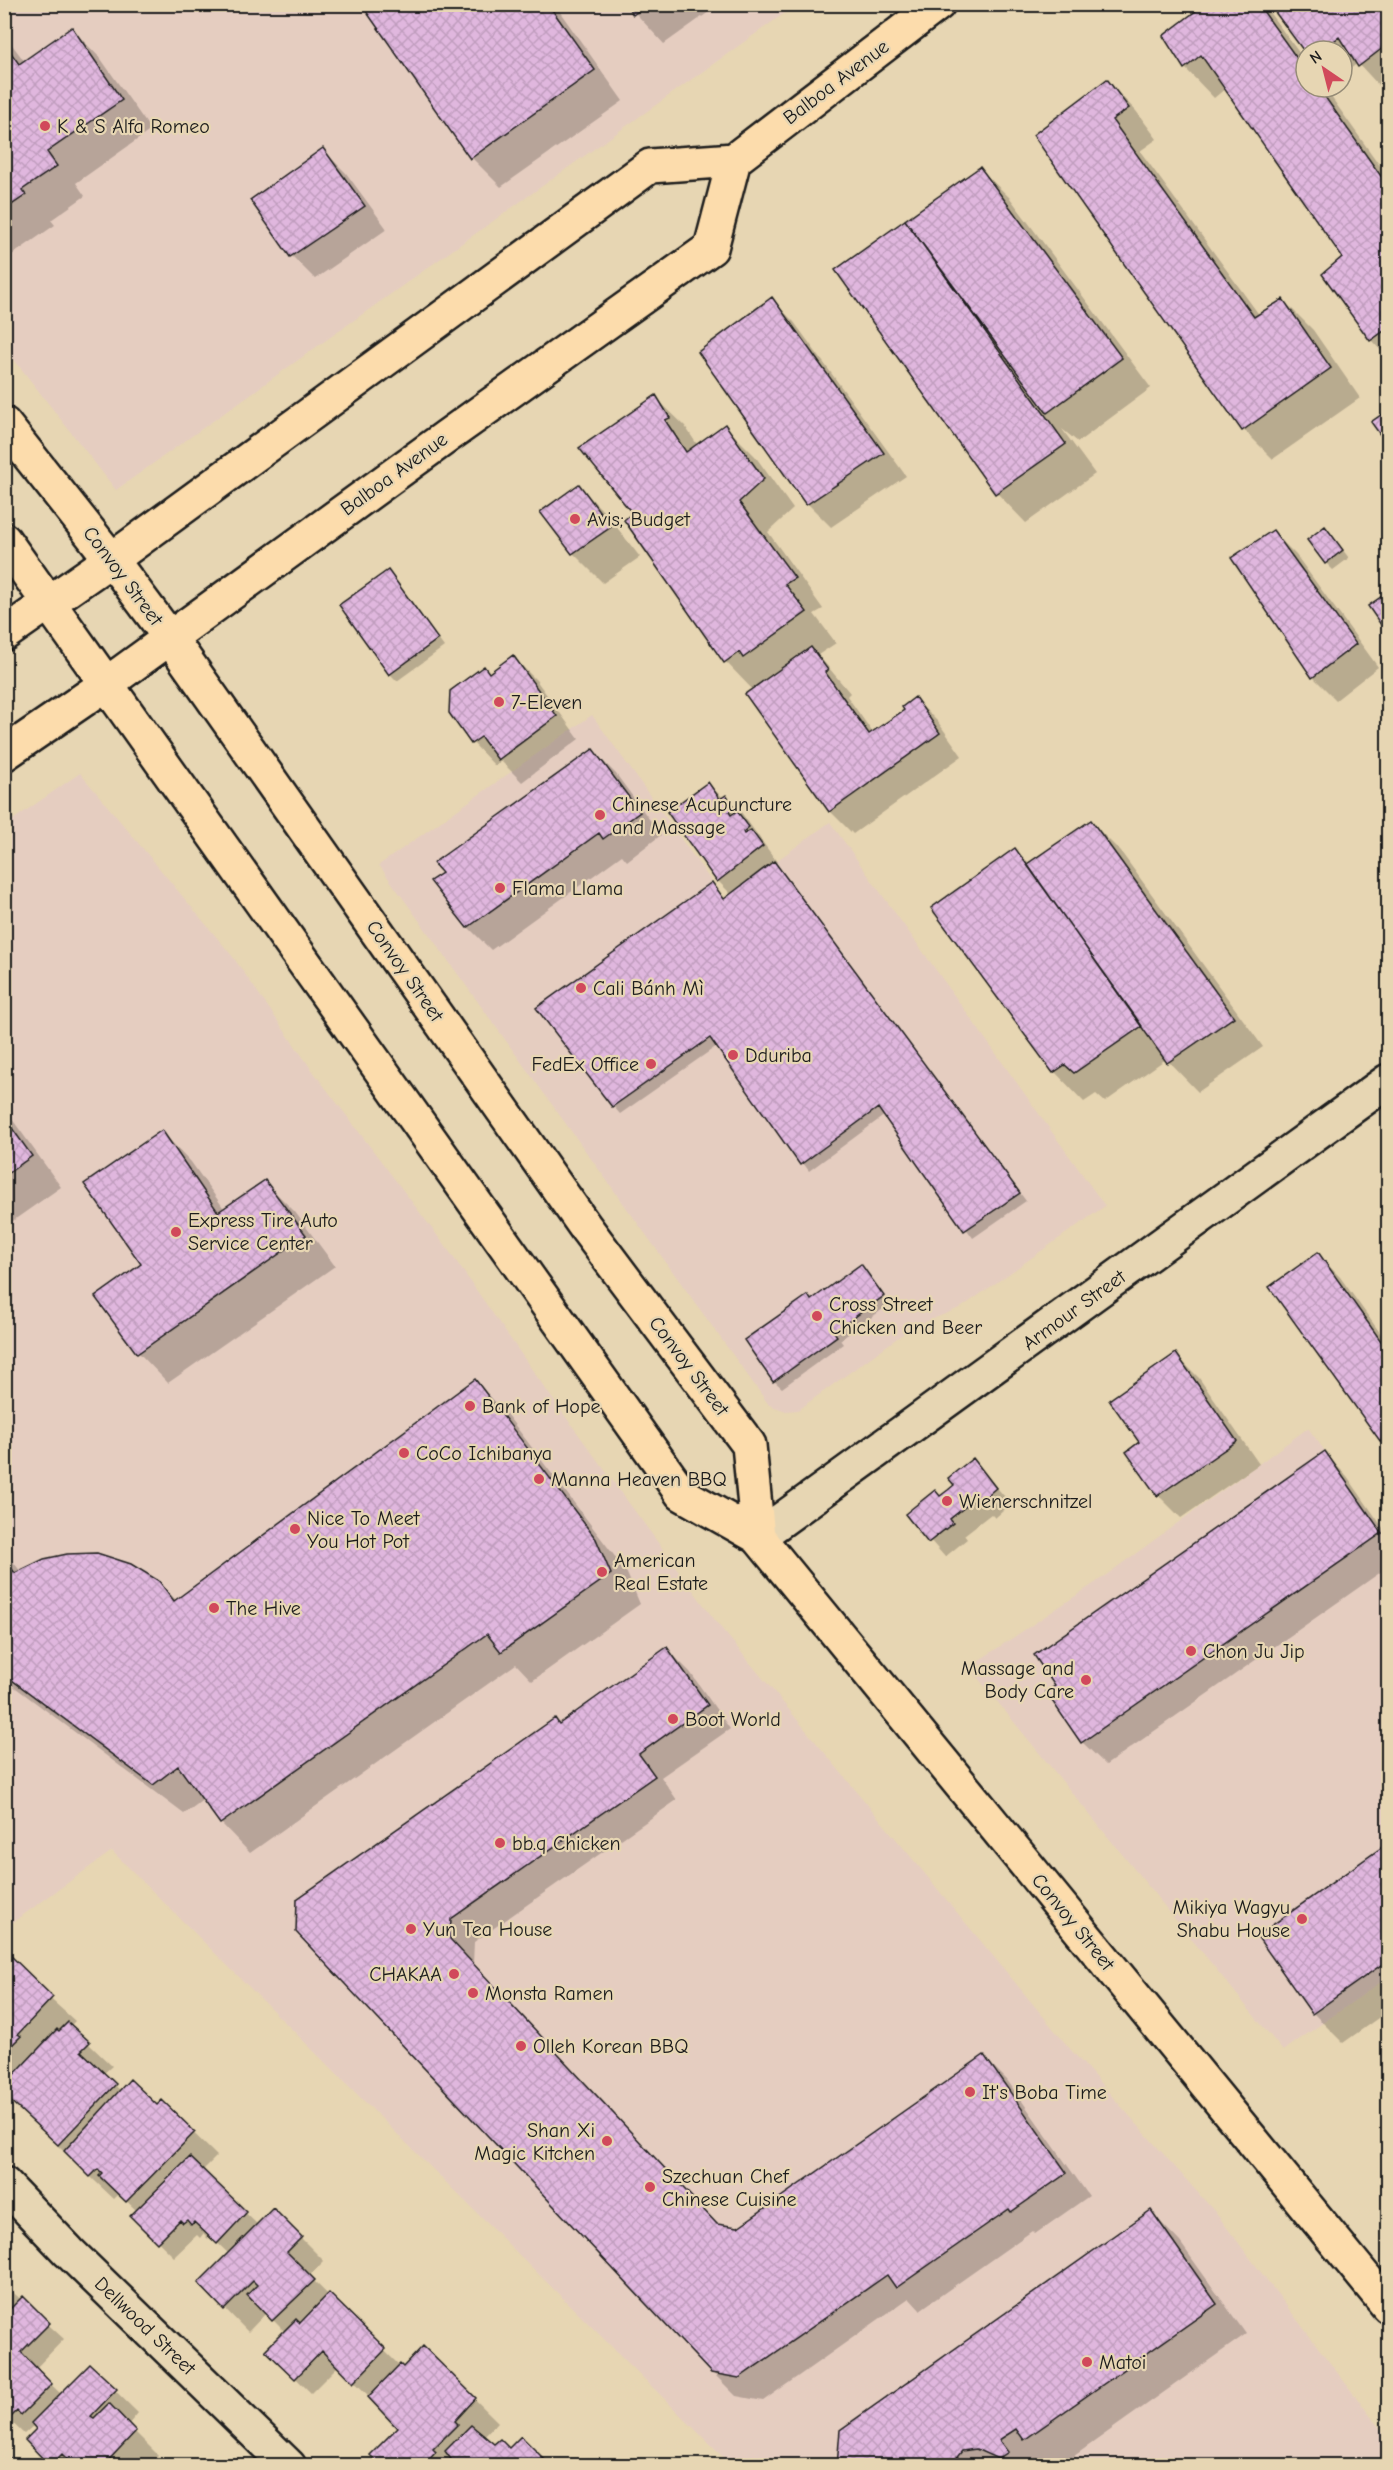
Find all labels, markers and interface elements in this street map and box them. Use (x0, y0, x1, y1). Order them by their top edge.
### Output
street label: Balboa Avenue (779, 35, 893, 129)
north arrow (1294, 39, 1354, 99)
text: N (1307, 47, 1325, 68)
place label: K & S Alfa Romeo (57, 115, 210, 138)
marker: K & S Alfa Romeo (38, 119, 52, 133)
street label: Balboa Avenue (336, 428, 452, 520)
place label: Avis; Budget (587, 508, 691, 531)
marker: Avis; Budget (568, 512, 582, 526)
street label: Convoy Street (78, 522, 168, 631)
place label: 7-Eleven (511, 691, 582, 714)
marker: 7-Eleven (492, 695, 506, 709)
place label: Chinese Acupuncture and Massage (612, 793, 792, 839)
marker: Chinese Acupuncture and Massage (593, 808, 607, 822)
place label: Flama Llama (512, 877, 623, 900)
marker: Flama Llama (493, 881, 507, 895)
street label: Convoy Street (362, 916, 449, 1027)
place label: Cali Bánh Mì (593, 977, 704, 1000)
marker: Cali Bánh Mì (574, 981, 588, 995)
place label: Dduriba (745, 1044, 812, 1067)
marker: Dduriba (726, 1048, 740, 1062)
place label: FedEx Office (532, 1053, 639, 1076)
marker: FedEx Office (644, 1057, 658, 1071)
place label: Express Tire Auto Service Center (188, 1209, 338, 1255)
marker: Express Tire Auto Service Center (169, 1225, 183, 1239)
street label: Armour Street (1018, 1264, 1131, 1355)
place label: Cross Street Chicken and Beer (829, 1293, 982, 1339)
marker: Cross Street Chicken and Beer (810, 1309, 824, 1323)
street label: Convoy Street (644, 1312, 734, 1421)
place label: Bank of Hope (482, 1395, 601, 1418)
marker: Bank of Hope (463, 1399, 477, 1413)
place label: CoCo Ichibanya (416, 1442, 552, 1465)
marker: CoCo Ichibanya (397, 1446, 411, 1460)
place label: Manna Heaven BBQ (551, 1468, 727, 1491)
marker: Manna Heaven BBQ (532, 1472, 546, 1486)
place label: Wienerschnitzel (959, 1490, 1092, 1513)
marker: Wienerschnitzel (940, 1494, 954, 1508)
place label: Nice To Meet You Hot Pot (307, 1507, 421, 1553)
marker: Nice To Meet You Hot Pot (288, 1522, 302, 1536)
place label: American Real Estate (614, 1549, 708, 1595)
marker: American Real Estate (595, 1565, 609, 1579)
place label: The Hive (226, 1597, 301, 1620)
marker: The Hive (207, 1601, 221, 1615)
place label: Chon Ju Jip (1203, 1640, 1305, 1663)
marker: Chon Ju Jip (1184, 1644, 1198, 1658)
place label: Massage and Body Care (961, 1657, 1074, 1703)
marker: Massage and Body Care (1079, 1673, 1093, 1687)
place label: Boot World (685, 1708, 781, 1731)
marker: Boot World (666, 1712, 680, 1726)
place label: bb.q Chicken (512, 1832, 621, 1855)
marker: bb.q Chicken (493, 1836, 507, 1850)
street label: Convoy Street (1027, 1869, 1120, 1976)
place label: Mikiya Wagyu Shabu House (1173, 1896, 1290, 1942)
marker: Mikiya Wagyu Shabu House (1295, 1912, 1309, 1926)
place label: Yun Tea House (423, 1918, 552, 1941)
marker: Yun Tea House (404, 1922, 418, 1936)
place label: CHAKAA (369, 1963, 442, 1986)
marker: CHAKAA (447, 1967, 461, 1981)
place label: Monsta Ramen (485, 1982, 613, 2005)
marker: Monsta Ramen (466, 1986, 480, 2000)
place label: Olleh Korean BBQ (533, 2035, 688, 2058)
marker: Olleh Korean BBQ (514, 2039, 528, 2053)
place label: It's Boba Time (982, 2081, 1107, 2104)
marker: It's Boba Time (963, 2085, 977, 2099)
place label: Shan Xi Magic Kitchen (474, 2119, 595, 2165)
marker: Shan Xi Magic Kitchen (600, 2134, 614, 2148)
place label: Szechuan Chef Chinese Cuisine (662, 2165, 797, 2211)
marker: Szechuan Chef Chinese Cuisine (643, 2180, 657, 2194)
street label: Dellwood Street (90, 2272, 201, 2381)
place label: Matoi (1099, 2351, 1146, 2374)
marker: Matoi (1080, 2355, 1094, 2369)

